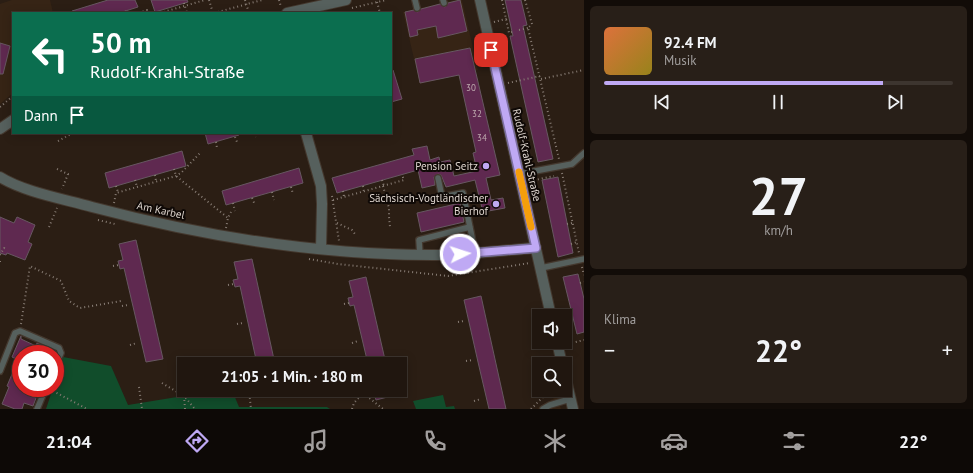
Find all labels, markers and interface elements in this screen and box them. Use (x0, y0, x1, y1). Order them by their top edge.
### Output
text: 50 m (90, 24, 151, 61)
icon: left (24, 28, 76, 80)
pin (474, 33, 508, 67)
text: 92.4 FM (664, 33, 717, 52)
icon: arrive (480, 39, 502, 61)
text: Musik (664, 52, 696, 69)
text: Rudolf-Krahl-Straße (90, 60, 245, 83)
house number: 30 (466, 82, 476, 93)
icon: previous (651, 91, 673, 113)
icon: pause (767, 91, 789, 113)
icon: next (884, 91, 906, 113)
icon: arrive (66, 104, 88, 126)
text: Dann (24, 106, 58, 125)
street label: Rudolf-Krahl-Straße (510, 107, 545, 203)
house number: 32 (472, 108, 482, 119)
house number: 34 (477, 132, 487, 143)
place label: Pension Seitz (415, 159, 478, 173)
marker: Pension Seitz (481, 161, 491, 171)
text: 27 (749, 162, 808, 229)
place label: Sächsisch-Vogtländischer Bierhof (369, 191, 488, 218)
street label: Am Karbel (136, 198, 187, 222)
marker: Sächsisch-Vogtländischer Bierhof (491, 199, 501, 209)
text: km/h (764, 222, 793, 239)
position arrow (439, 233, 481, 275)
map controls (532, 309, 572, 397)
button: sound (532, 309, 572, 349)
text: Klima (604, 311, 636, 328)
text: 22° (755, 331, 802, 370)
text: − (604, 336, 615, 364)
text: + (942, 336, 953, 364)
speed limit sign: 30 (12, 345, 64, 397)
button: search (532, 357, 572, 397)
text: 21:05 · 1 Min. · 180 m (221, 367, 363, 386)
icon: directions (183, 427, 211, 455)
icon: music (302, 427, 330, 455)
icon: phone (421, 427, 449, 455)
icon: climate (541, 427, 569, 455)
icon: car (660, 427, 688, 455)
icon: filters (780, 427, 808, 455)
text: 21:04 (46, 430, 91, 453)
text: 22° (899, 430, 927, 453)

